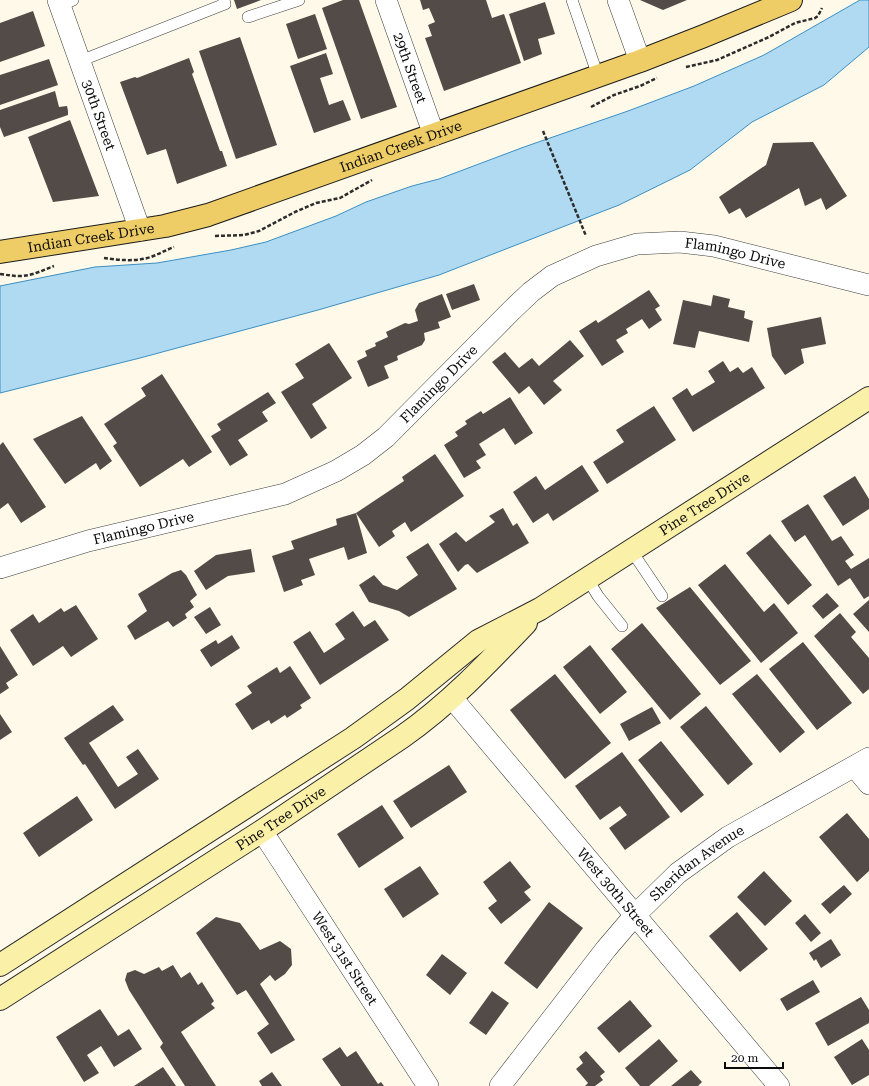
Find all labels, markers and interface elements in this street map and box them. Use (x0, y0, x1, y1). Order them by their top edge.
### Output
street label: 29th Street (390, 30, 430, 105)
street label: 30th Street (79, 78, 119, 152)
street label: Indian Creek Drive (338, 117, 464, 175)
street label: Indian Creek Drive (26, 220, 156, 256)
street label: Flamingo Drive (684, 235, 788, 272)
street label: Flamingo Drive (397, 341, 481, 426)
street label: Pine Tree Drive (656, 469, 753, 538)
street label: Flamingo Drive (91, 508, 196, 548)
street label: Pine Tree Drive (233, 782, 329, 854)
street label: Sheridan Avenue (646, 822, 747, 904)
street label: West 30th Street (574, 845, 657, 940)
street label: West 31st Street (309, 909, 381, 1008)
scale bar (725, 1044, 783, 1070)
text: 20 m (731, 1051, 758, 1065)

